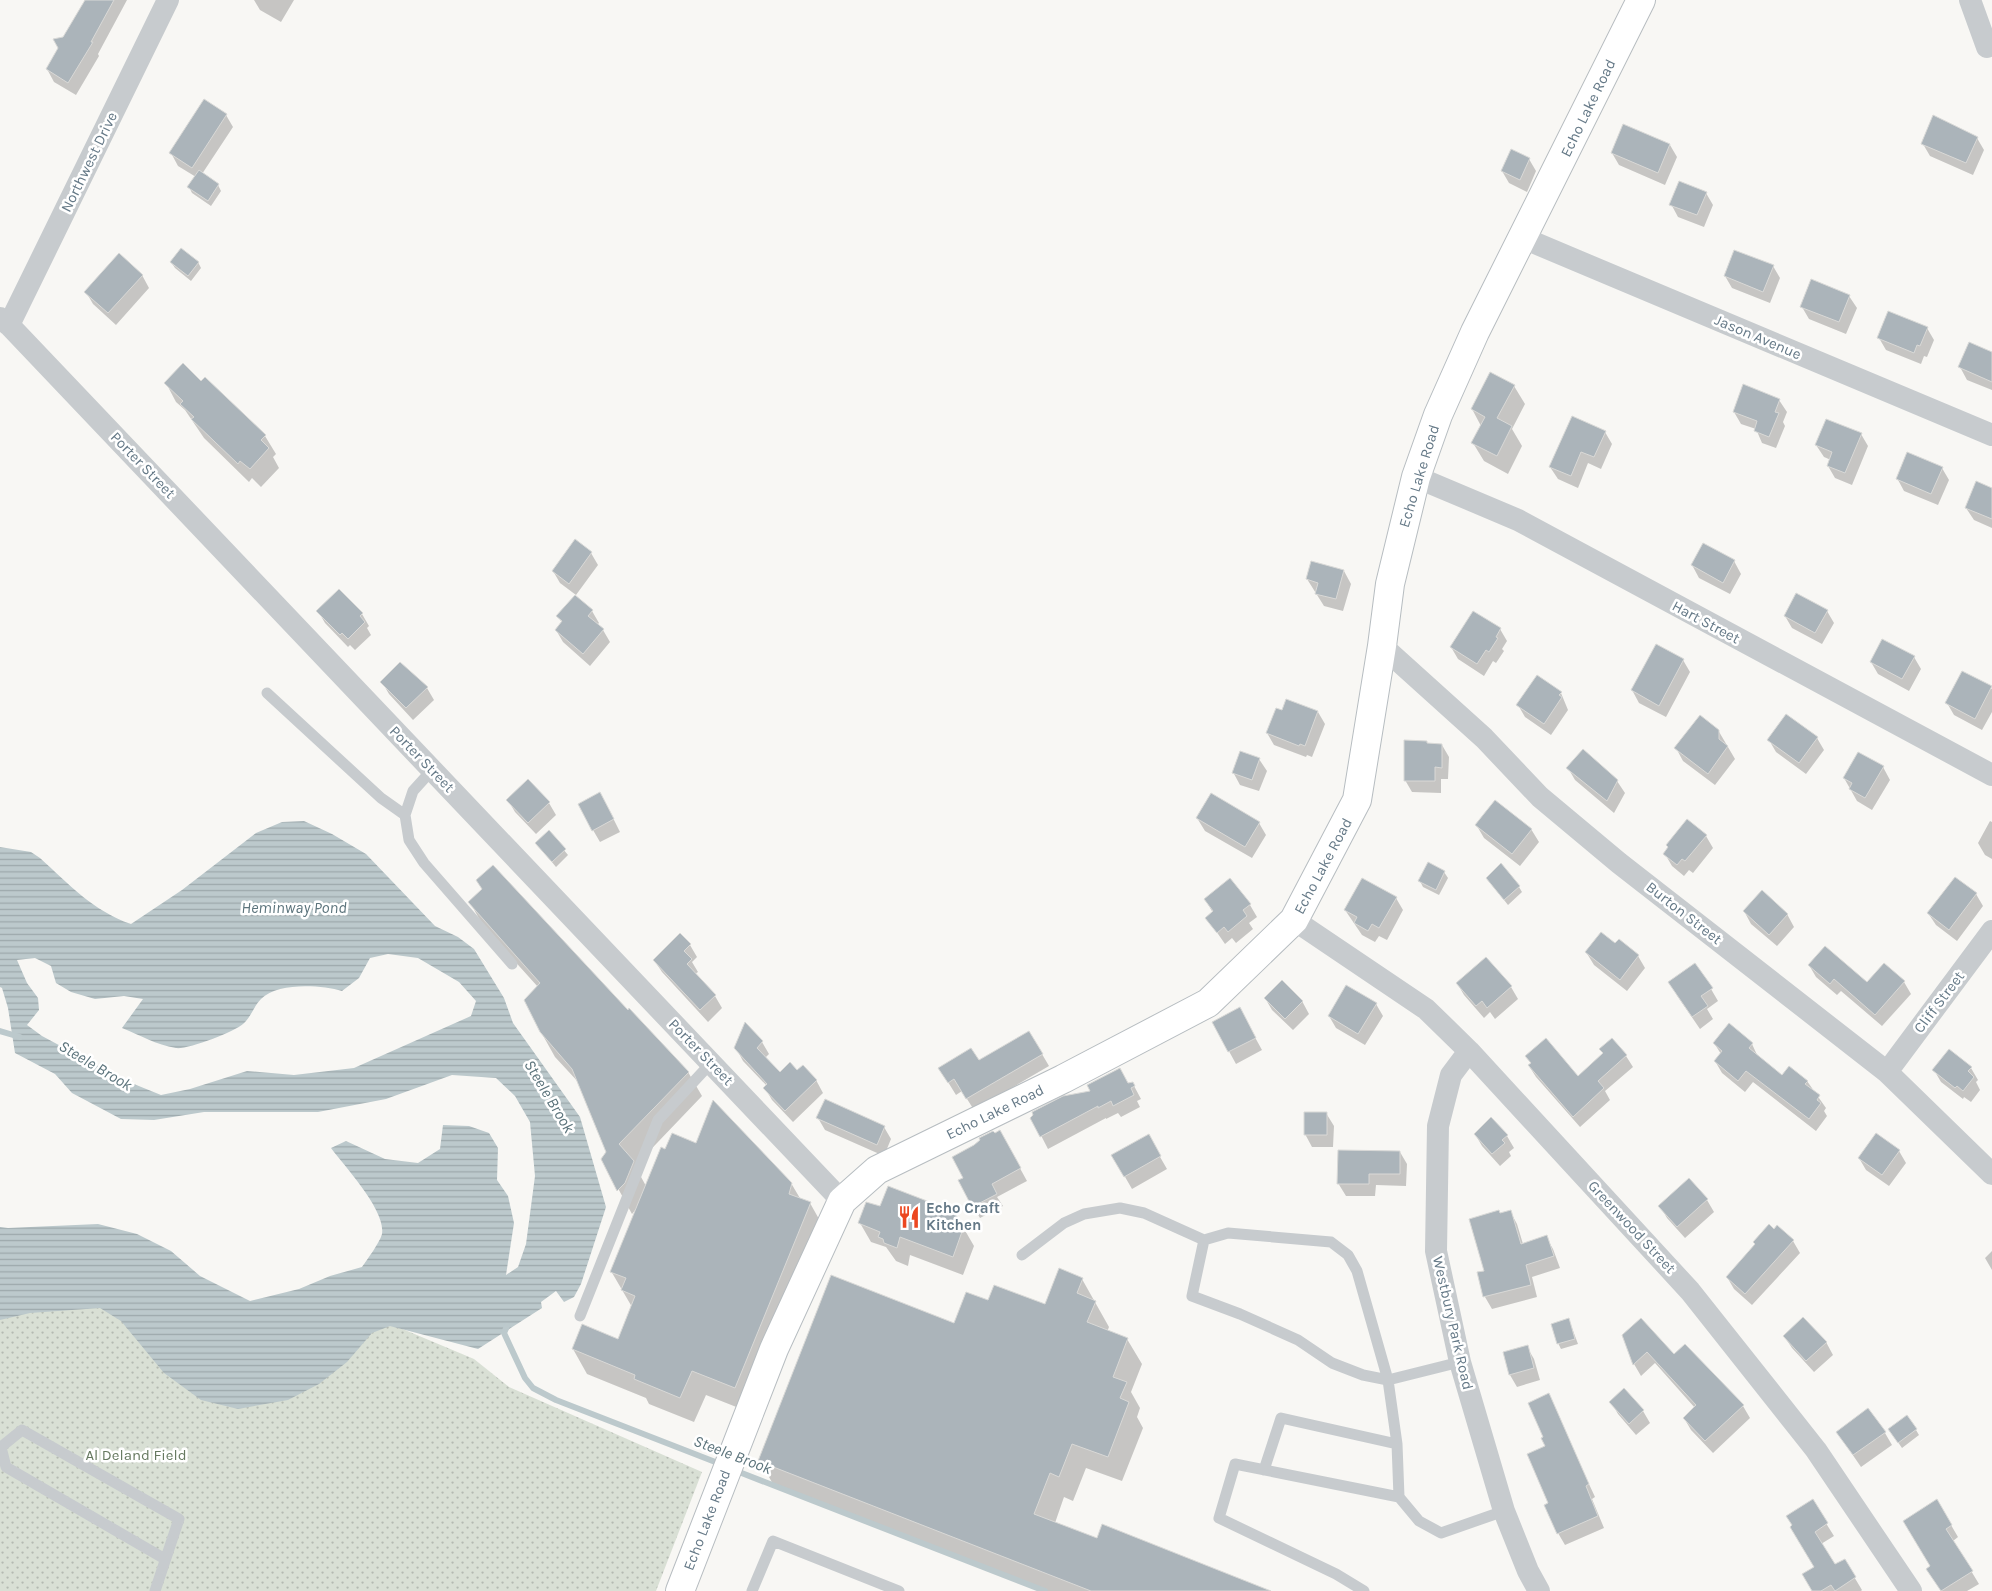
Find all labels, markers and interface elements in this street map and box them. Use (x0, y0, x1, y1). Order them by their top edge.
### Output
street label: Echo Lake Road (1557, 56, 1619, 160)
street label: Northwest Drive (57, 109, 121, 215)
street label: Jason Avenue (1712, 311, 1804, 363)
street label: Echo Lake Road (1395, 422, 1443, 530)
street label: Porter Street (107, 428, 179, 502)
street label: Hart Street (1669, 597, 1743, 648)
street label: Porter Street (386, 722, 458, 796)
street label: Echo Lake Road (1290, 815, 1356, 917)
street label: Burton Street (1642, 878, 1726, 948)
water label: Heminway Pond (241, 898, 347, 917)
street label: Cliff Street (1910, 967, 1968, 1037)
street label: Porter Street (665, 1015, 737, 1089)
water label: Steele Brook (56, 1036, 137, 1095)
water label: Steele Brook (520, 1056, 579, 1137)
street label: Echo Lake Road (943, 1081, 1047, 1143)
street label: Greenwood Street (1584, 1177, 1680, 1277)
place label: Echo Craft Kitchen (926, 1199, 1000, 1234)
restaurant icon: Echo Craft Kitchen (896, 1204, 922, 1230)
street label: Westbury Park Road (1429, 1254, 1477, 1392)
water label: Steele Brook (691, 1431, 775, 1478)
park label: Al Deland Field (85, 1446, 187, 1464)
street label: Echo Lake Road (680, 1467, 734, 1573)

